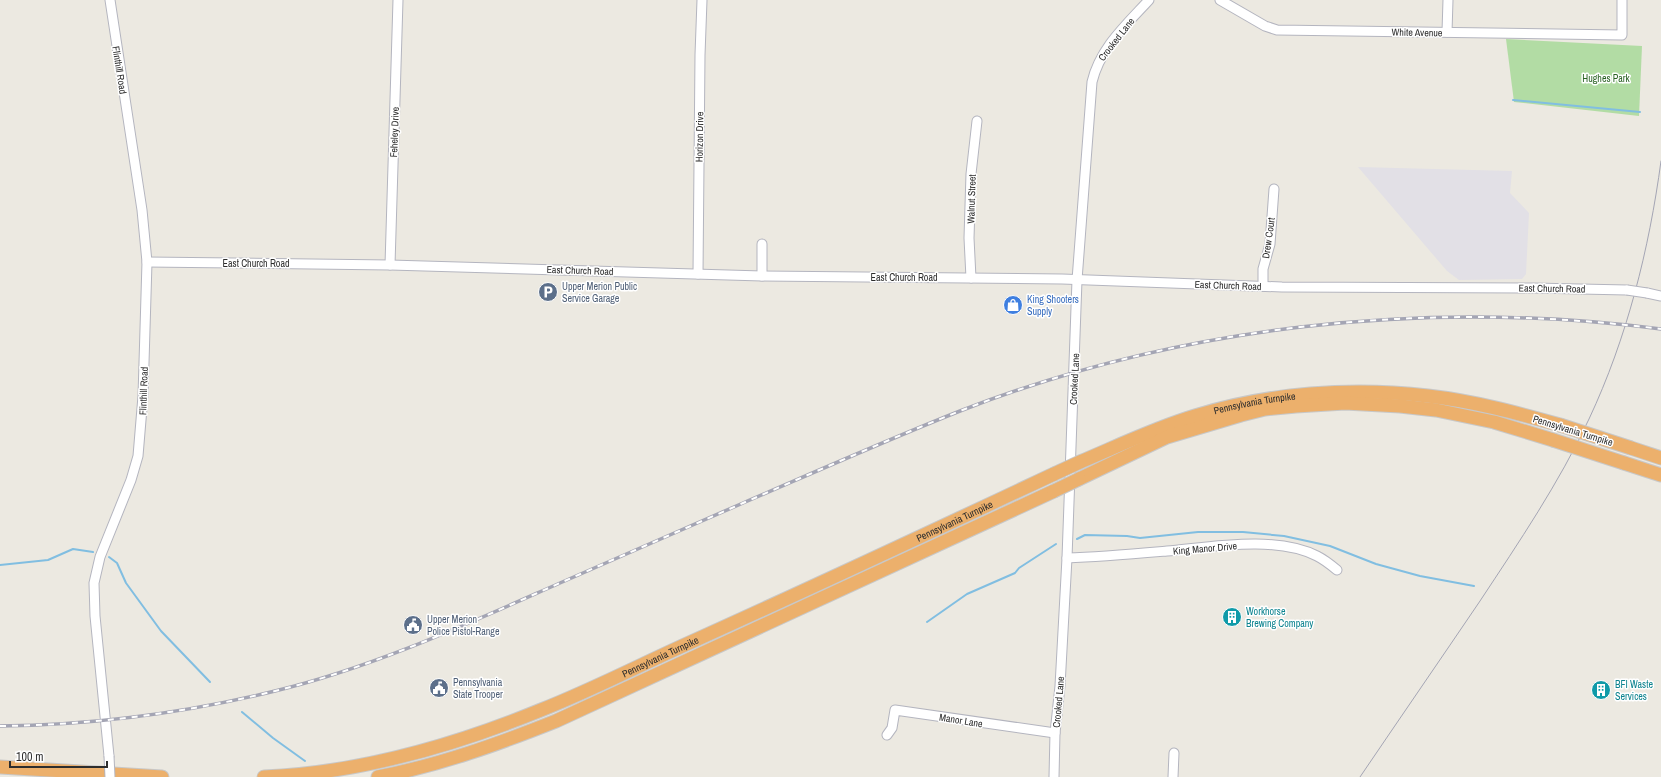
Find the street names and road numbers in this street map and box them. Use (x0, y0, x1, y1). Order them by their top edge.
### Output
street label: Crooked Lane (1095, 15, 1138, 64)
street label: White Avenue (1391, 26, 1443, 39)
street label: Flinthill Road (109, 45, 130, 95)
street label: Feheley Drive (387, 106, 402, 158)
street label: Horizon Drive (693, 111, 706, 162)
street label: Walnut Street (964, 173, 979, 224)
street label: Drew Court (1259, 216, 1278, 260)
street label: East Church Road (223, 257, 290, 270)
street label: East Church Road (546, 263, 614, 278)
street label: East Church Road (871, 271, 938, 284)
street label: East Church Road (1194, 278, 1262, 293)
street label: East Church Road (1518, 281, 1586, 296)
street label: Crooked Lane (1067, 353, 1082, 405)
street label: Flinthill Road (136, 367, 151, 415)
street label: Pennsylvania Turnpike (1212, 389, 1297, 417)
street label: Pennsylvania Turnpike (1531, 412, 1615, 449)
street label: Pennsylvania Turnpike (914, 498, 995, 545)
street label: King Manor Drive (1172, 539, 1238, 558)
street label: Pennsylvania Turnpike (620, 633, 701, 680)
street label: Crooked Lane (1050, 675, 1067, 728)
street label: Manor Lane (938, 711, 984, 730)

